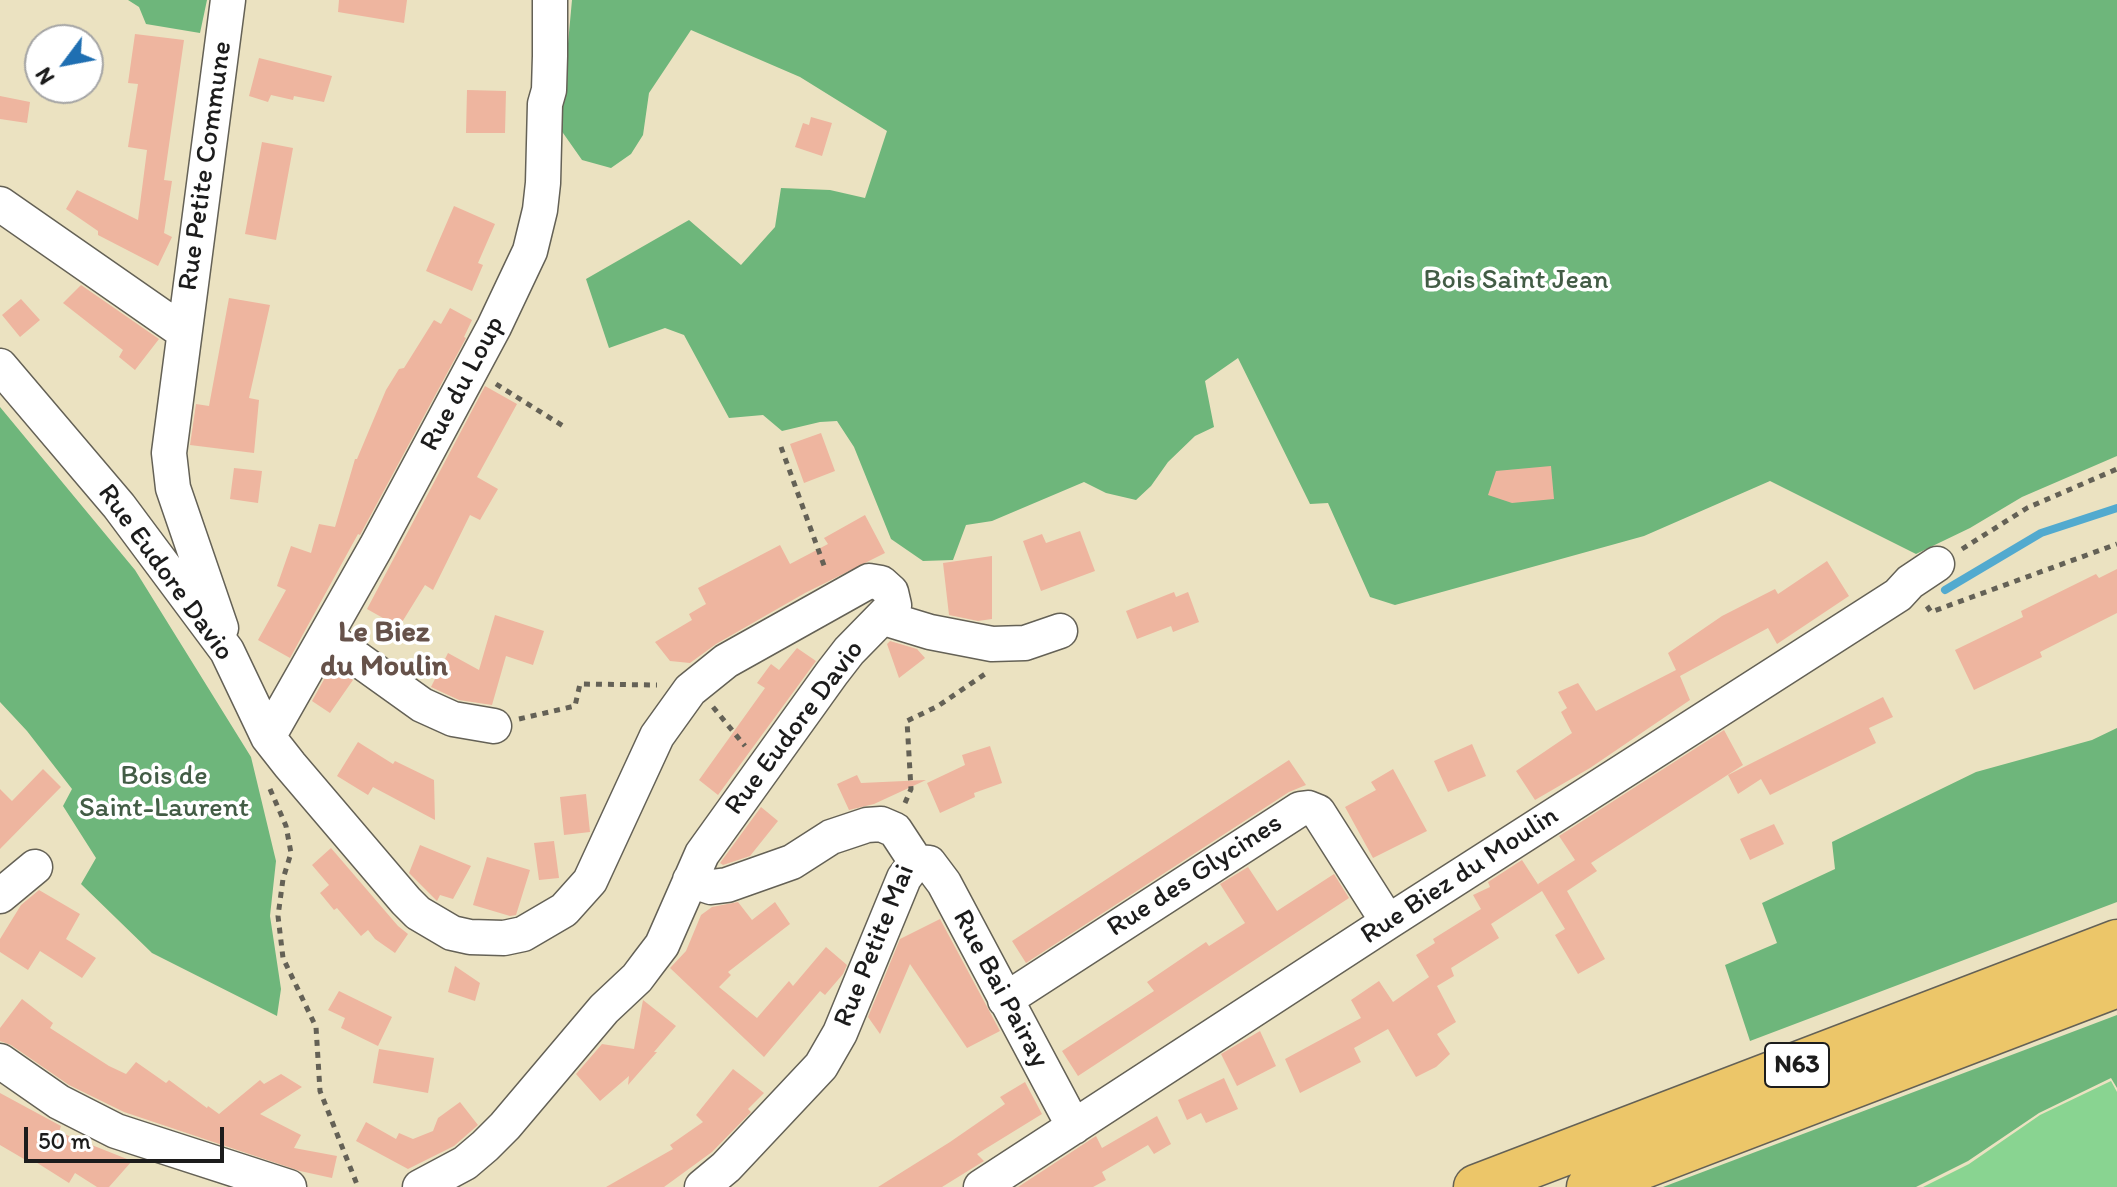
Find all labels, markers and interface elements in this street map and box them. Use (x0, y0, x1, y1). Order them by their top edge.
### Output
north arrow (24, 24, 104, 104)
street label: Rue Petite Commune (172, 39, 240, 293)
text: N (30, 62, 60, 89)
park label: Bois Saint Jean (1423, 264, 1609, 298)
street label: Rue du Loup (413, 311, 513, 457)
street label: Rue Eudore Davio (90, 478, 240, 668)
district label: Le Biez du Moulin (320, 615, 448, 686)
street label: Rue Eudore Davio (718, 634, 872, 822)
park label: Bois de Saint-Laurent (79, 760, 249, 826)
street label: Rue Biez du Moulin (1355, 800, 1565, 952)
street label: Rue des Glycines (1101, 807, 1289, 945)
street label: Rue Petite Mai (827, 860, 923, 1032)
street label: Rue Bai Pairay (944, 904, 1056, 1074)
road number: N63 (1765, 1043, 1829, 1087)
scale bar (28, 1111, 228, 1161)
text: 50 m (38, 1126, 91, 1155)

